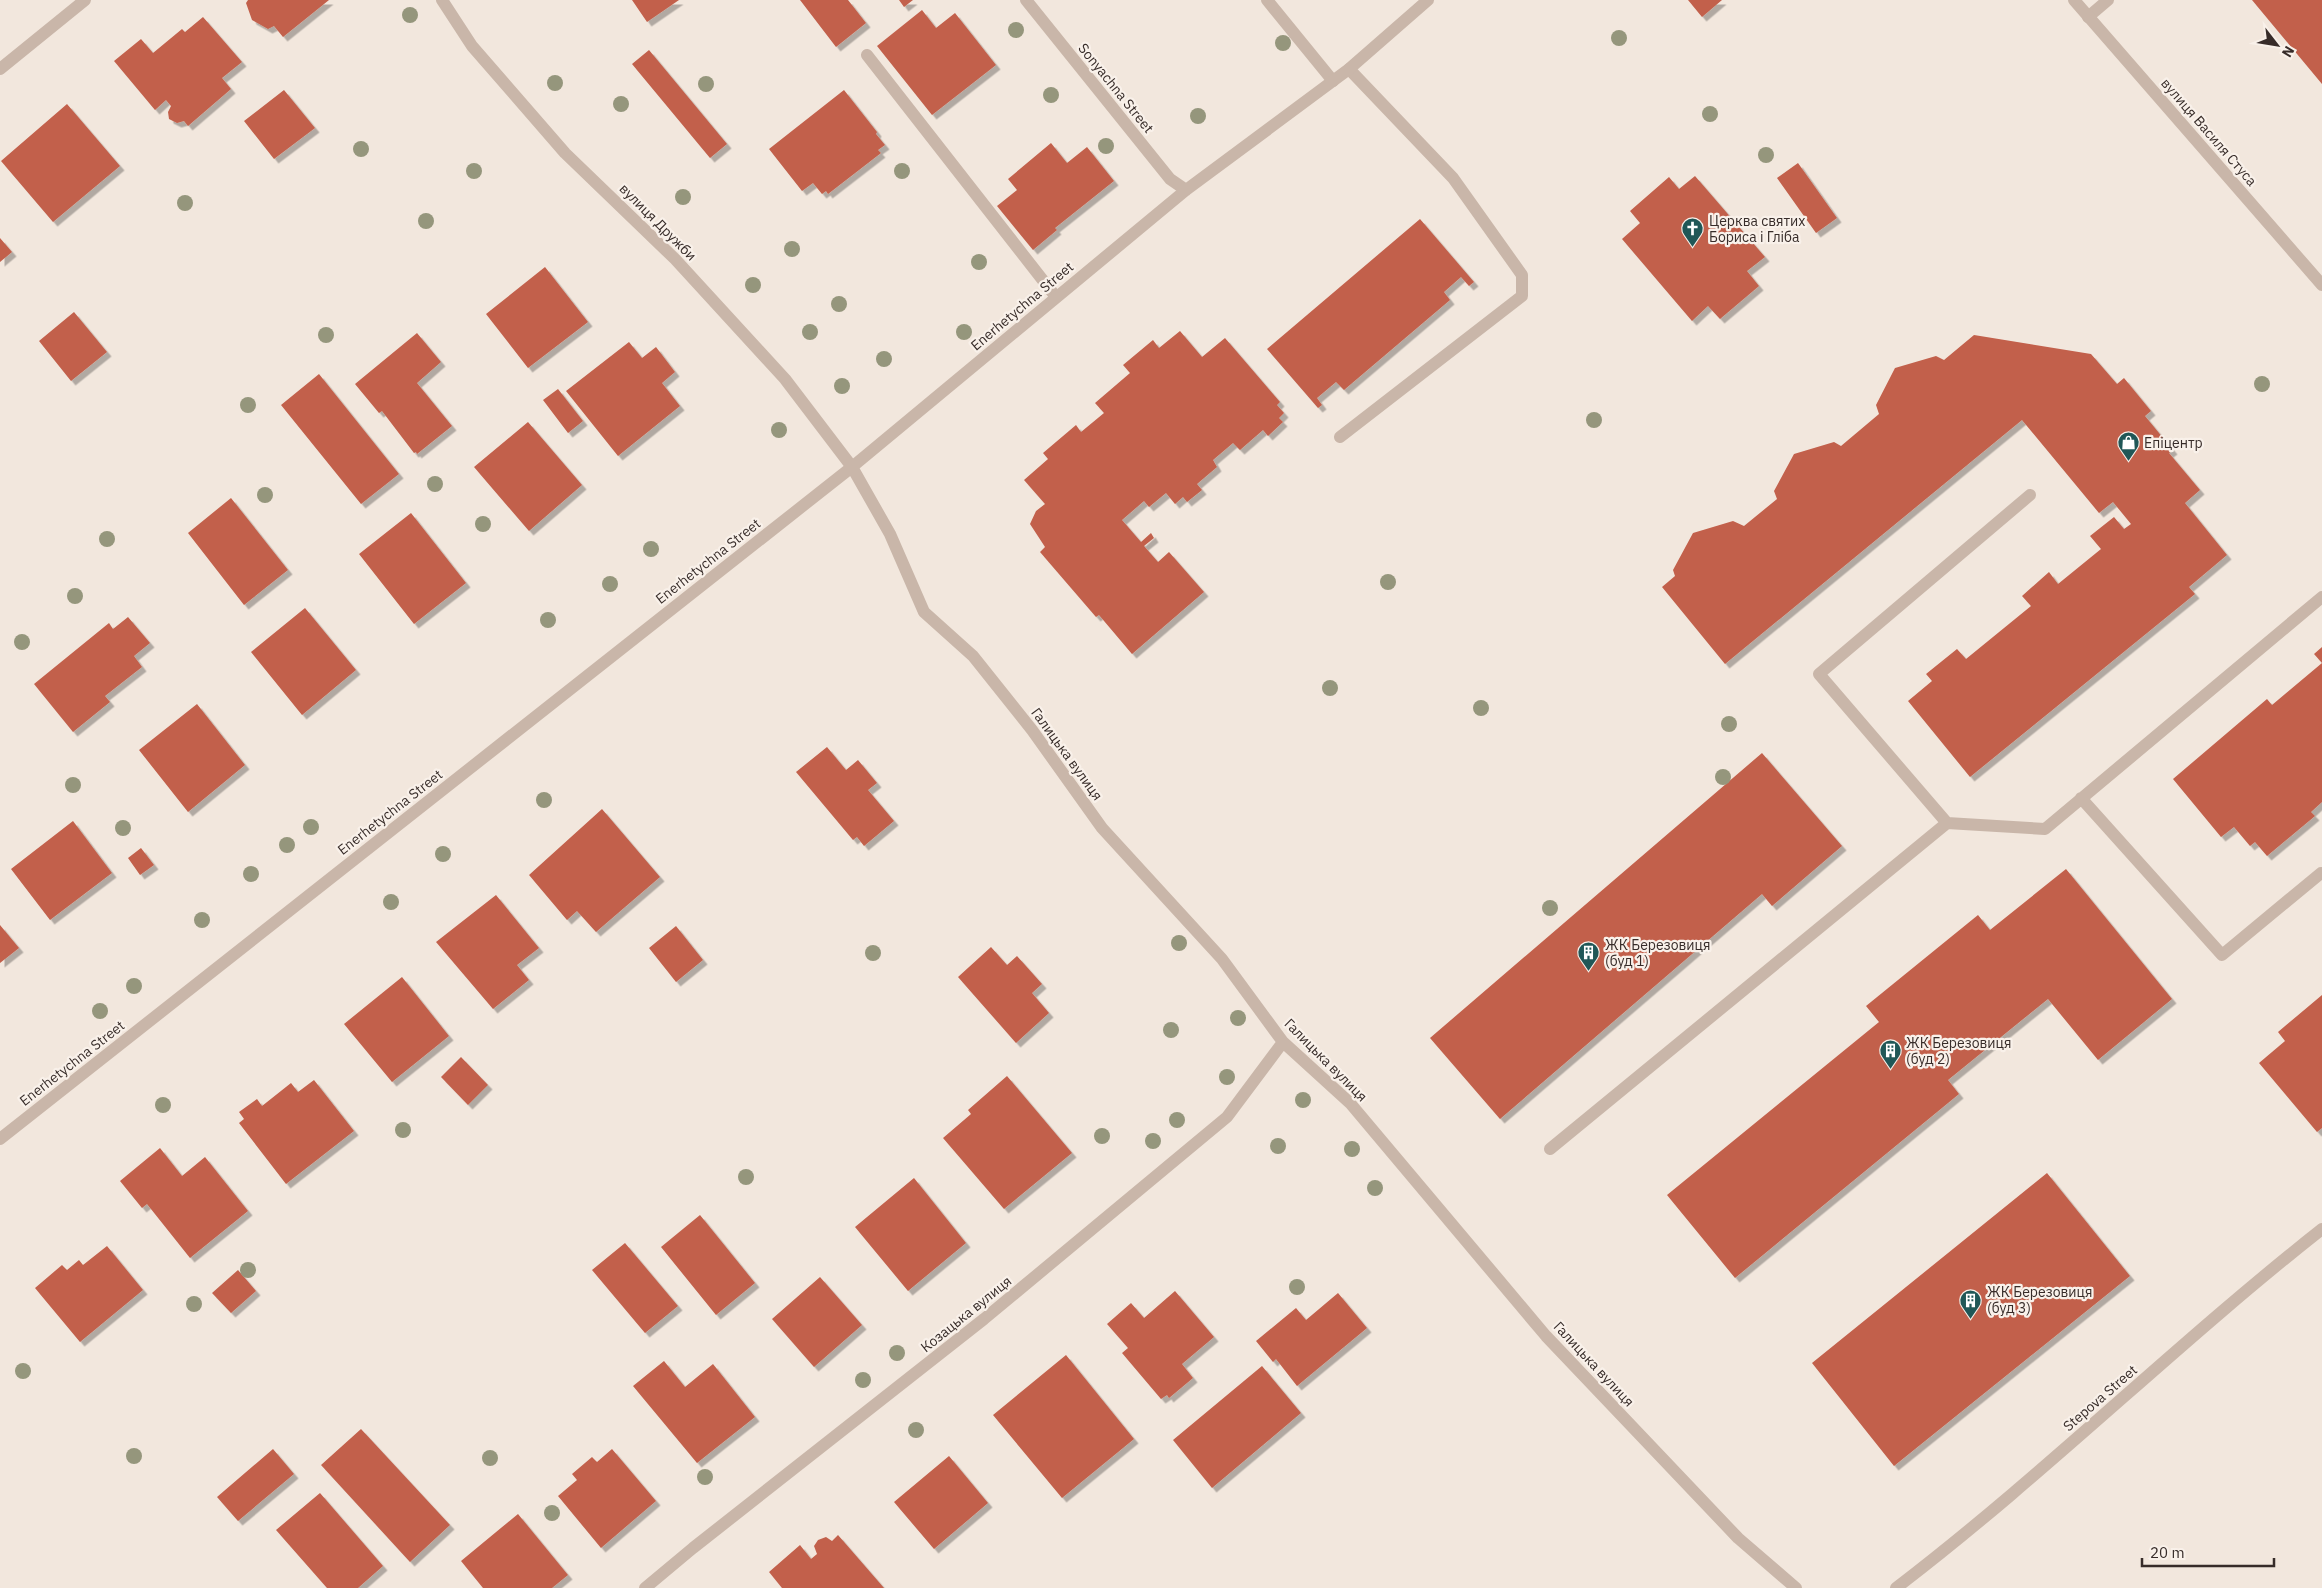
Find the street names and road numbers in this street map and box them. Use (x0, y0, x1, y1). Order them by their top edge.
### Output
street label: Sonyachna Street (1074, 40, 1158, 137)
street label: вулиця Василя Стуса (2157, 74, 2261, 190)
street label: вулиця Дружби (616, 180, 700, 264)
street label: Enerhetychna Street (967, 258, 1077, 354)
street label: Enerhetychna Street (652, 514, 764, 608)
street label: Галицька вулиця (1027, 704, 1107, 804)
street label: Enerhetychna Street (334, 765, 446, 859)
street label: Галицька вулиця (1281, 1015, 1371, 1105)
street label: Enerhetychna Street (16, 1016, 128, 1110)
street label: Козацька вулиця (917, 1272, 1015, 1356)
street label: Галицька вулиця (1550, 1318, 1638, 1410)
street label: Stepova Street (2059, 1361, 2141, 1435)

